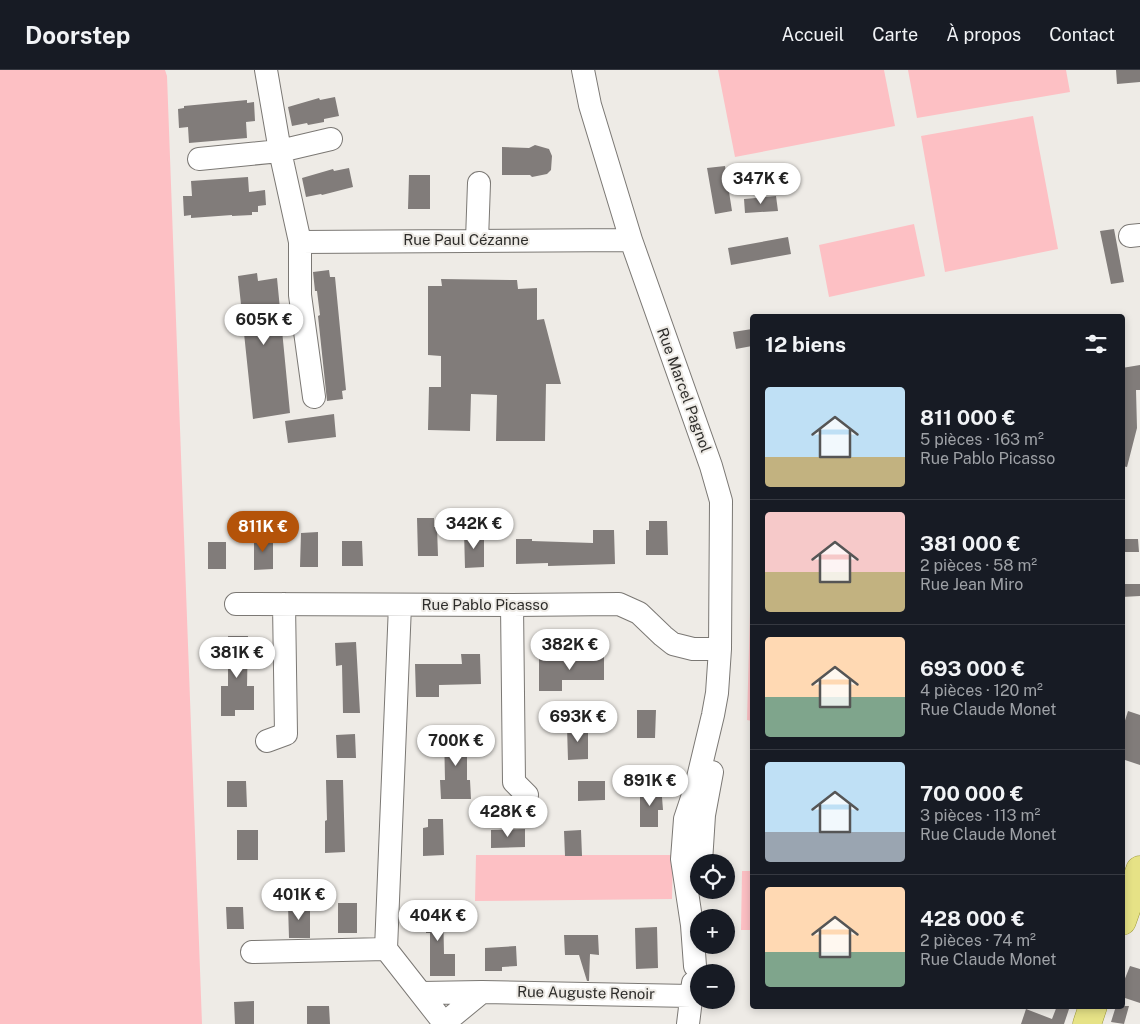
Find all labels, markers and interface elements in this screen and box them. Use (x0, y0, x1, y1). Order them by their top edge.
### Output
text: Doorstep (25, 21, 130, 49)
text: Accueil (782, 24, 844, 45)
text: Carte (872, 24, 918, 45)
text: À propos (946, 24, 1021, 45)
text: Contact (1049, 24, 1115, 45)
pin: 347K € (720, 162, 802, 205)
text: 347K € (733, 169, 789, 188)
street label: Rue Paul Cézanne (403, 231, 529, 248)
pin: 605K € (223, 304, 305, 346)
text: 605K € (235, 310, 293, 329)
street label: Rue Marcel Pagnol (654, 325, 715, 455)
icon: filters (1082, 330, 1110, 358)
text: 12 biens (765, 332, 846, 357)
text: 811 000 € (920, 405, 1016, 430)
icon: home (805, 407, 865, 467)
text: 5 pièces · 163 m² (920, 430, 1044, 449)
text: Rue Pablo Picasso (920, 449, 1055, 468)
pin: 342K € (433, 508, 515, 550)
pin: 811K € (222, 510, 304, 553)
text: 342K € (446, 514, 502, 533)
text: 811K € (238, 517, 288, 536)
text: 381 000 € (920, 531, 1021, 556)
icon: home (805, 532, 865, 592)
text: 2 pièces · 58 m² (920, 556, 1037, 575)
text: Rue Jean Miro (920, 575, 1023, 594)
street label: Rue Pablo Picasso (422, 596, 548, 613)
pin: 382K € (529, 628, 611, 671)
text: 382K € (542, 635, 599, 654)
pin: 381K € (196, 636, 278, 679)
text: 381K € (210, 643, 264, 662)
text: 693 000 € (920, 656, 1025, 681)
icon: home (805, 657, 865, 717)
text: 4 pièces · 120 m² (920, 681, 1043, 700)
pin: 693K € (537, 700, 619, 743)
text: Rue Claude Monet (920, 700, 1056, 719)
text: 693K € (549, 707, 607, 726)
pin: 700K € (415, 724, 497, 767)
text: 700K € (428, 731, 484, 750)
pin: 891K € (609, 764, 691, 807)
text: 891K € (623, 771, 677, 790)
text: 700 000 € (920, 781, 1024, 806)
icon: home (805, 782, 865, 842)
pin: 428K € (467, 796, 549, 838)
text: 428K € (480, 802, 536, 821)
text: 3 pièces · 113 m² (920, 806, 1040, 825)
text: Rue Claude Monet (920, 825, 1056, 844)
map controls (690, 854, 735, 1009)
button: locate (690, 854, 735, 899)
pin: 401K € (258, 878, 340, 921)
text: 401K € (272, 885, 326, 904)
pin: 404K € (397, 900, 479, 942)
text: 404K € (410, 906, 466, 925)
text: 428 000 € (920, 906, 1025, 931)
icon: home (805, 907, 865, 967)
button: + (690, 909, 735, 954)
text: 2 pièces · 74 m² (920, 931, 1036, 950)
text: Rue Claude Monet (920, 950, 1056, 969)
button: − (690, 964, 735, 1009)
street label: Rue Auguste Renoir (517, 983, 655, 1002)

